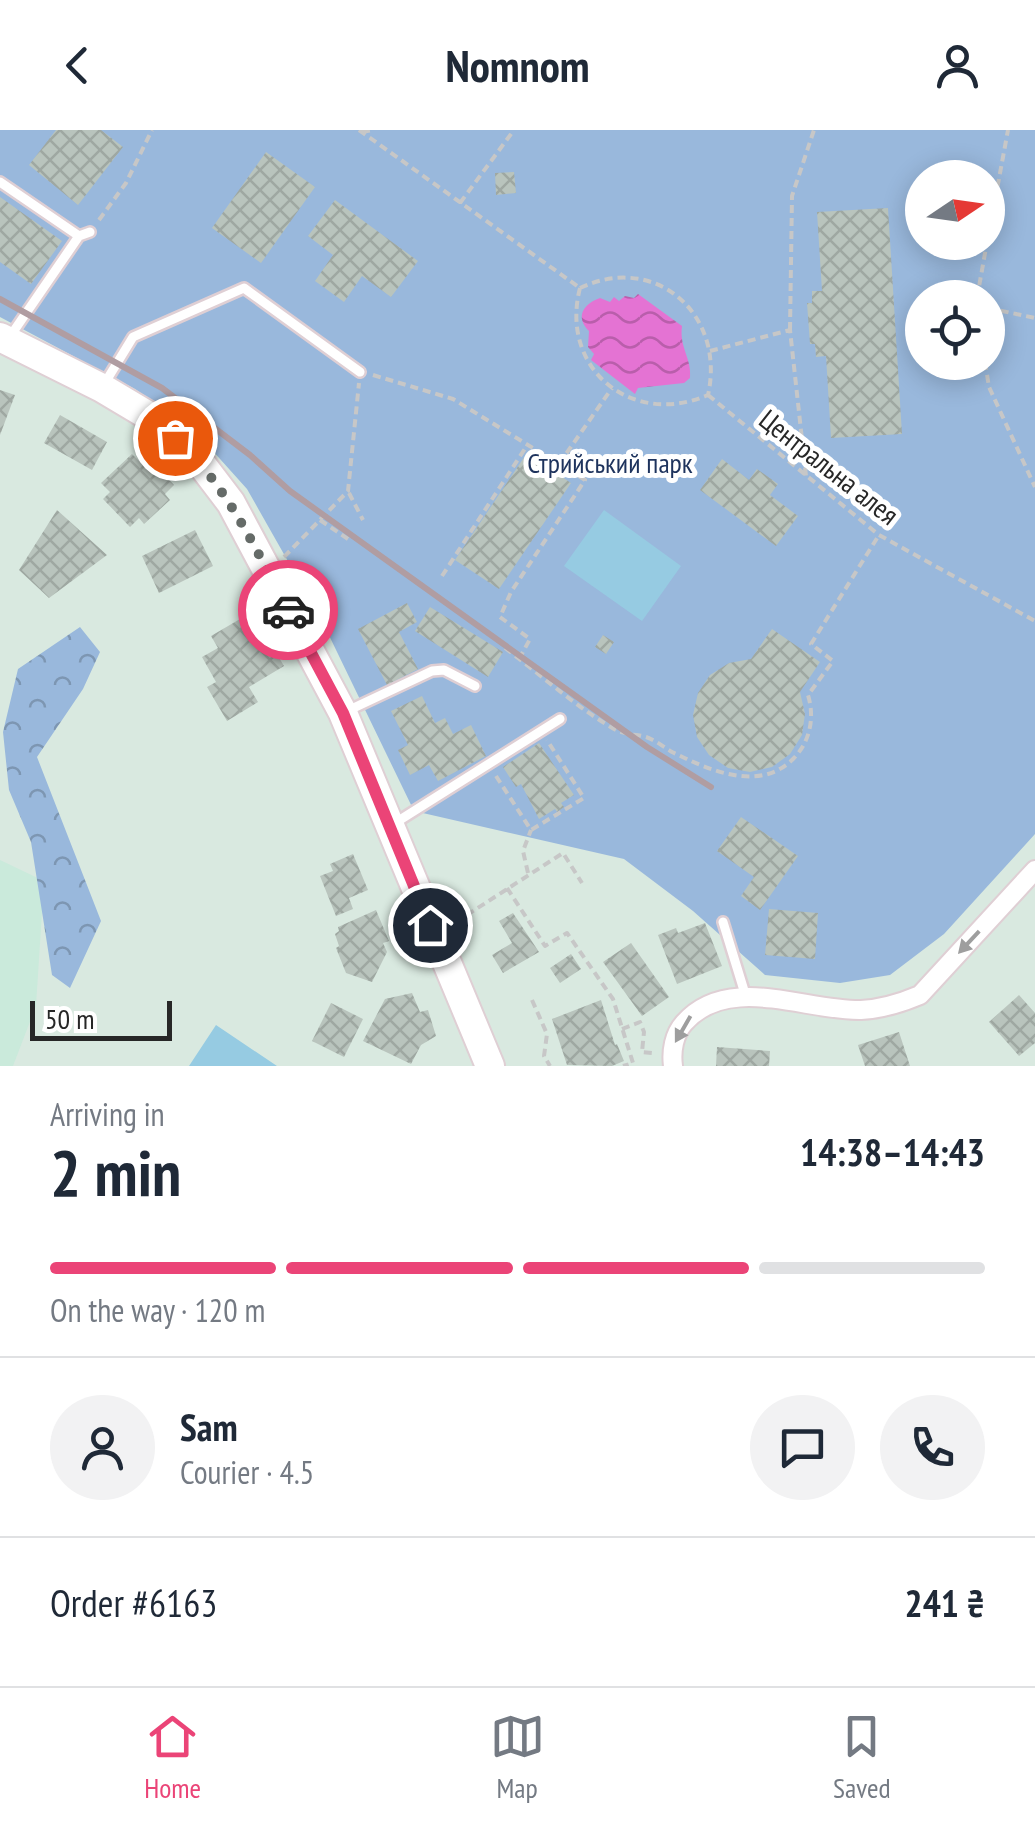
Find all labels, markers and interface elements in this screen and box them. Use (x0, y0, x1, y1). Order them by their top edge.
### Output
text: Nomnom (445, 36, 590, 94)
icon: back (50, 38, 105, 93)
icon: person (930, 38, 985, 93)
north arrow (905, 160, 1005, 260)
map controls (905, 160, 1005, 380)
button: locate (905, 280, 1005, 380)
pin (133, 396, 218, 481)
street label: Центральна алея (752, 401, 907, 533)
icon: bag (148, 411, 203, 466)
park label: Стрийський парк (527, 444, 693, 481)
courier (238, 560, 338, 660)
icon: car (261, 583, 316, 638)
pin (388, 883, 473, 968)
icon: home (403, 898, 458, 953)
one-way arrow (958, 930, 981, 954)
scale bar (30, 996, 172, 1040)
text: 50 m (45, 1000, 94, 1037)
one-way arrow (675, 1015, 693, 1043)
text: Arriving in (50, 1093, 165, 1135)
text: 14:38–14:43 (800, 1127, 985, 1176)
text: 2 min (50, 1130, 181, 1214)
text: On the way · 120 m (50, 1289, 265, 1331)
button: person (50, 1395, 155, 1500)
button: chat (750, 1395, 855, 1500)
button: phone (880, 1395, 985, 1500)
text: Sam (180, 1402, 238, 1451)
text: Courier · 4.5 (180, 1451, 314, 1493)
text: Order #6163 (50, 1578, 217, 1627)
text: 241 ₴ (905, 1578, 985, 1627)
tab: Home (144, 1709, 201, 1806)
tab: Map (490, 1709, 545, 1806)
tab: Saved (833, 1709, 891, 1806)

